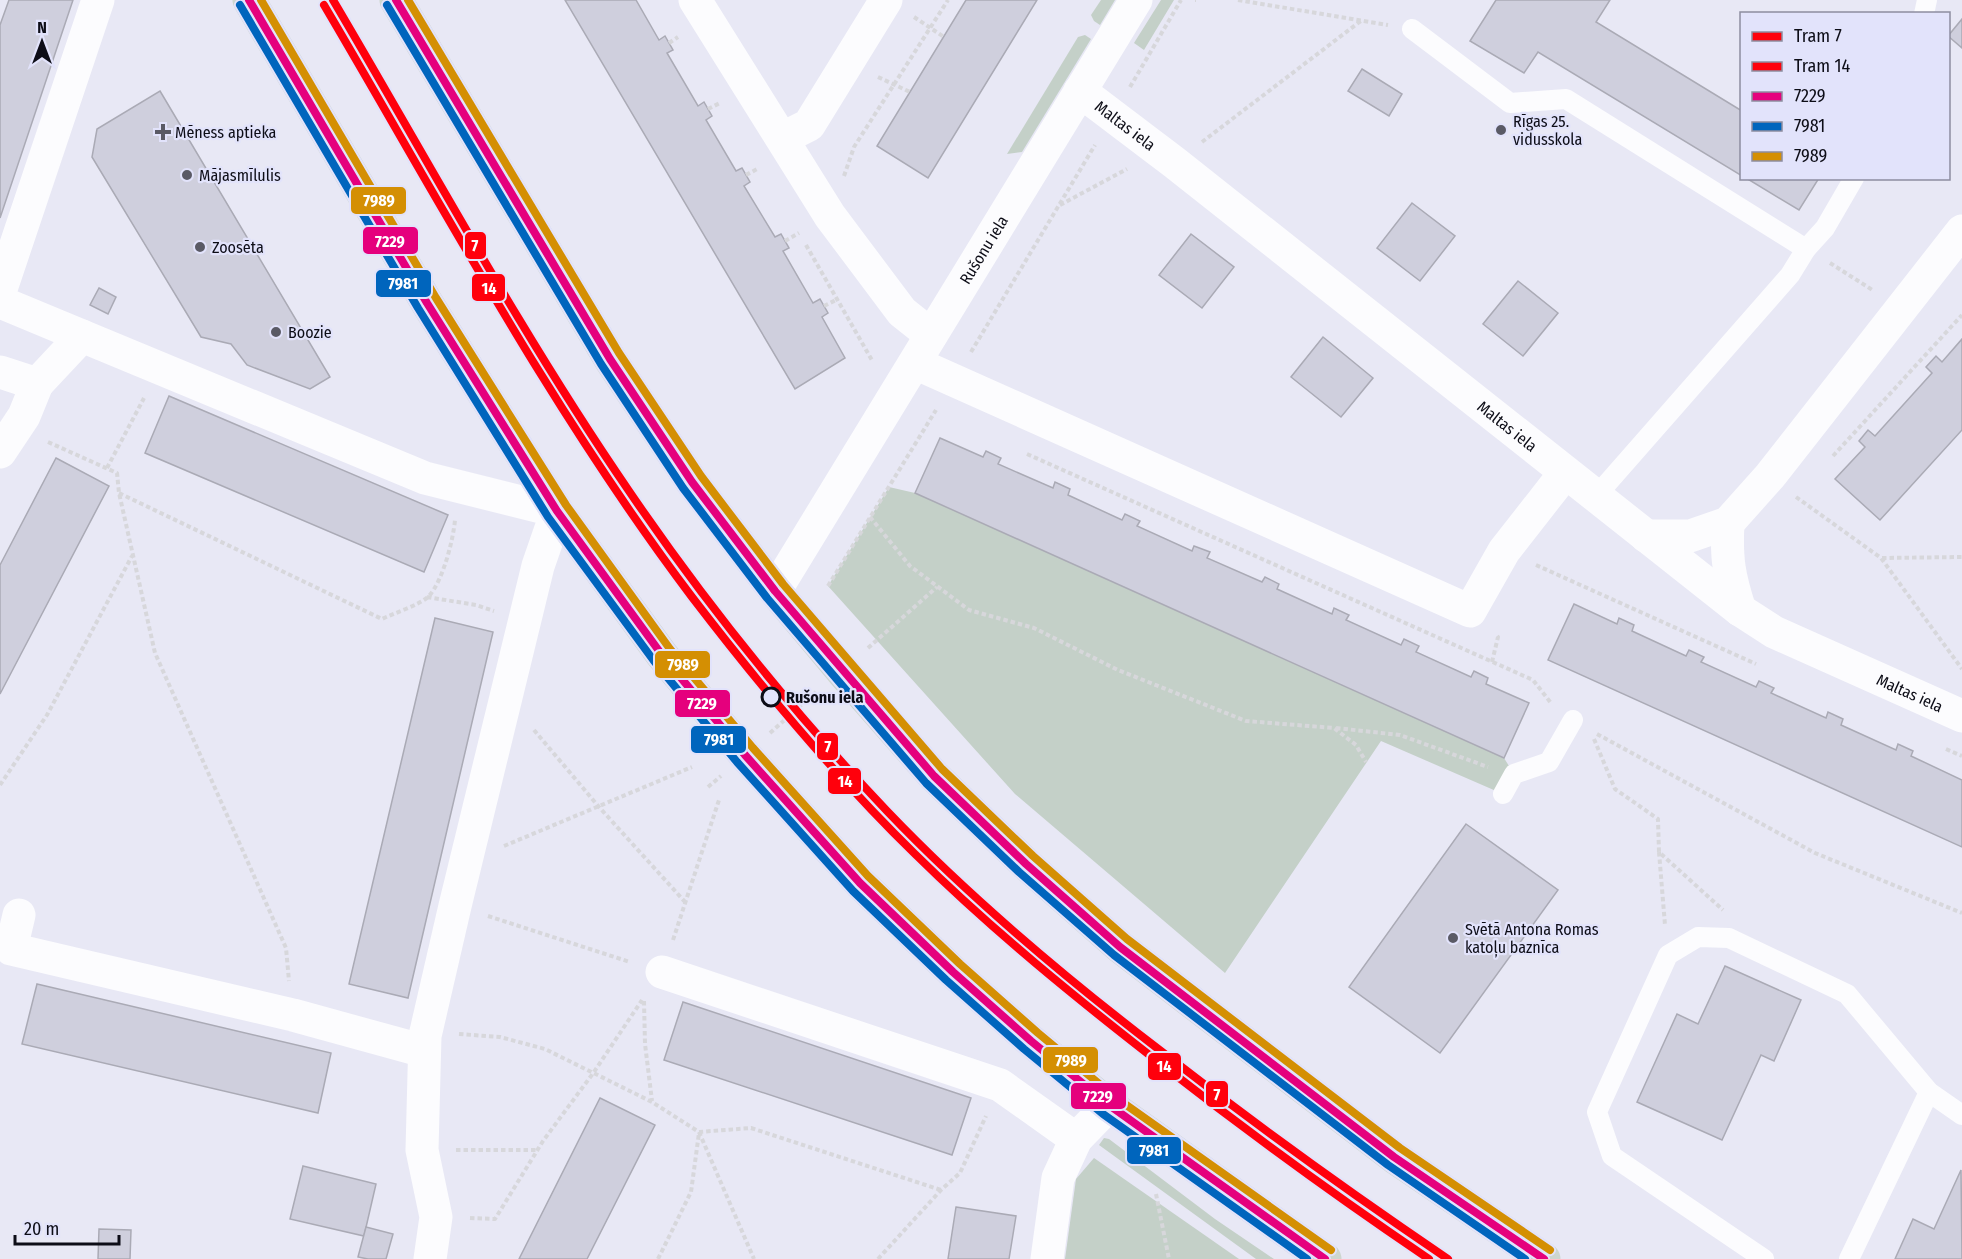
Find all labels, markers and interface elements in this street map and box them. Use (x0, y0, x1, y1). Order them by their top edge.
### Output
north arrow (12, 12, 72, 72)
legend (1740, 12, 1950, 180)
text: N (37, 18, 47, 37)
text: Tram 7 (1794, 25, 1842, 47)
text: Tram 14 (1794, 55, 1850, 77)
text: 7229 (1794, 85, 1826, 107)
street label: Maltas iela (1092, 96, 1159, 154)
place label: Rīgas 25. vidusskola (1513, 112, 1582, 149)
text: 7981 (1794, 115, 1825, 137)
place label: Mēness aptieka (175, 123, 277, 142)
marker: Rīgas 25. vidusskola (1494, 123, 1508, 137)
marker: Mēness aptieka (156, 125, 170, 139)
text: 7989 (1794, 145, 1827, 167)
place label: Mājasmīlulis (199, 166, 281, 185)
marker: Mājasmīlulis (180, 168, 194, 182)
line badge: 7989 (350, 186, 407, 215)
text: 7989 (363, 191, 395, 210)
street label: Rušonu iela (955, 212, 1012, 287)
line badge: 7229 (362, 226, 419, 255)
line badge: 7 (464, 231, 487, 260)
text: 7229 (375, 232, 405, 251)
text: 7 (472, 236, 479, 255)
place label: Zoosēta (212, 238, 264, 257)
marker: Zoosēta (193, 240, 207, 254)
line badge: 7981 (375, 269, 432, 298)
line badge: 14 (471, 273, 506, 302)
text: 7981 (388, 274, 418, 293)
text: 14 (482, 279, 497, 298)
place label: Boozie (288, 323, 332, 342)
marker: Boozie (269, 325, 283, 339)
street label: Maltas iela (1474, 397, 1541, 455)
line badge: 7989 (654, 650, 711, 679)
text: 7989 (667, 655, 699, 674)
street label: Maltas iela (1874, 670, 1946, 716)
marker: Rušonu iela (761, 687, 781, 707)
place label: Rušonu iela (786, 688, 863, 707)
line badge: 7229 (674, 689, 731, 718)
text: 7229 (687, 694, 717, 713)
line badge: 7981 (690, 725, 747, 754)
text: 7981 (704, 730, 734, 749)
line badge: 7 (816, 732, 839, 761)
text: 7 (825, 737, 832, 756)
line badge: 14 (827, 767, 862, 795)
text: 14 (838, 772, 853, 791)
place label: Svētā Antona Romas katoļu baznīca (1465, 920, 1599, 958)
marker: Svētā Antona Romas katoļu baznīca (1446, 931, 1460, 945)
line badge: 7989 (1042, 1046, 1099, 1074)
text: 7989 (1055, 1051, 1087, 1070)
line badge: 14 (1147, 1052, 1182, 1081)
text: 14 (1157, 1057, 1172, 1076)
line badge: 7 (1205, 1080, 1229, 1108)
line badge: 7229 (1070, 1082, 1127, 1110)
text: 7 (1214, 1085, 1221, 1104)
text: 7229 (1083, 1087, 1113, 1106)
line badge: 7981 (1126, 1136, 1182, 1165)
text: 7981 (1139, 1141, 1169, 1160)
scale bar (15, 1208, 118, 1246)
text: 20 m (24, 1218, 59, 1240)

